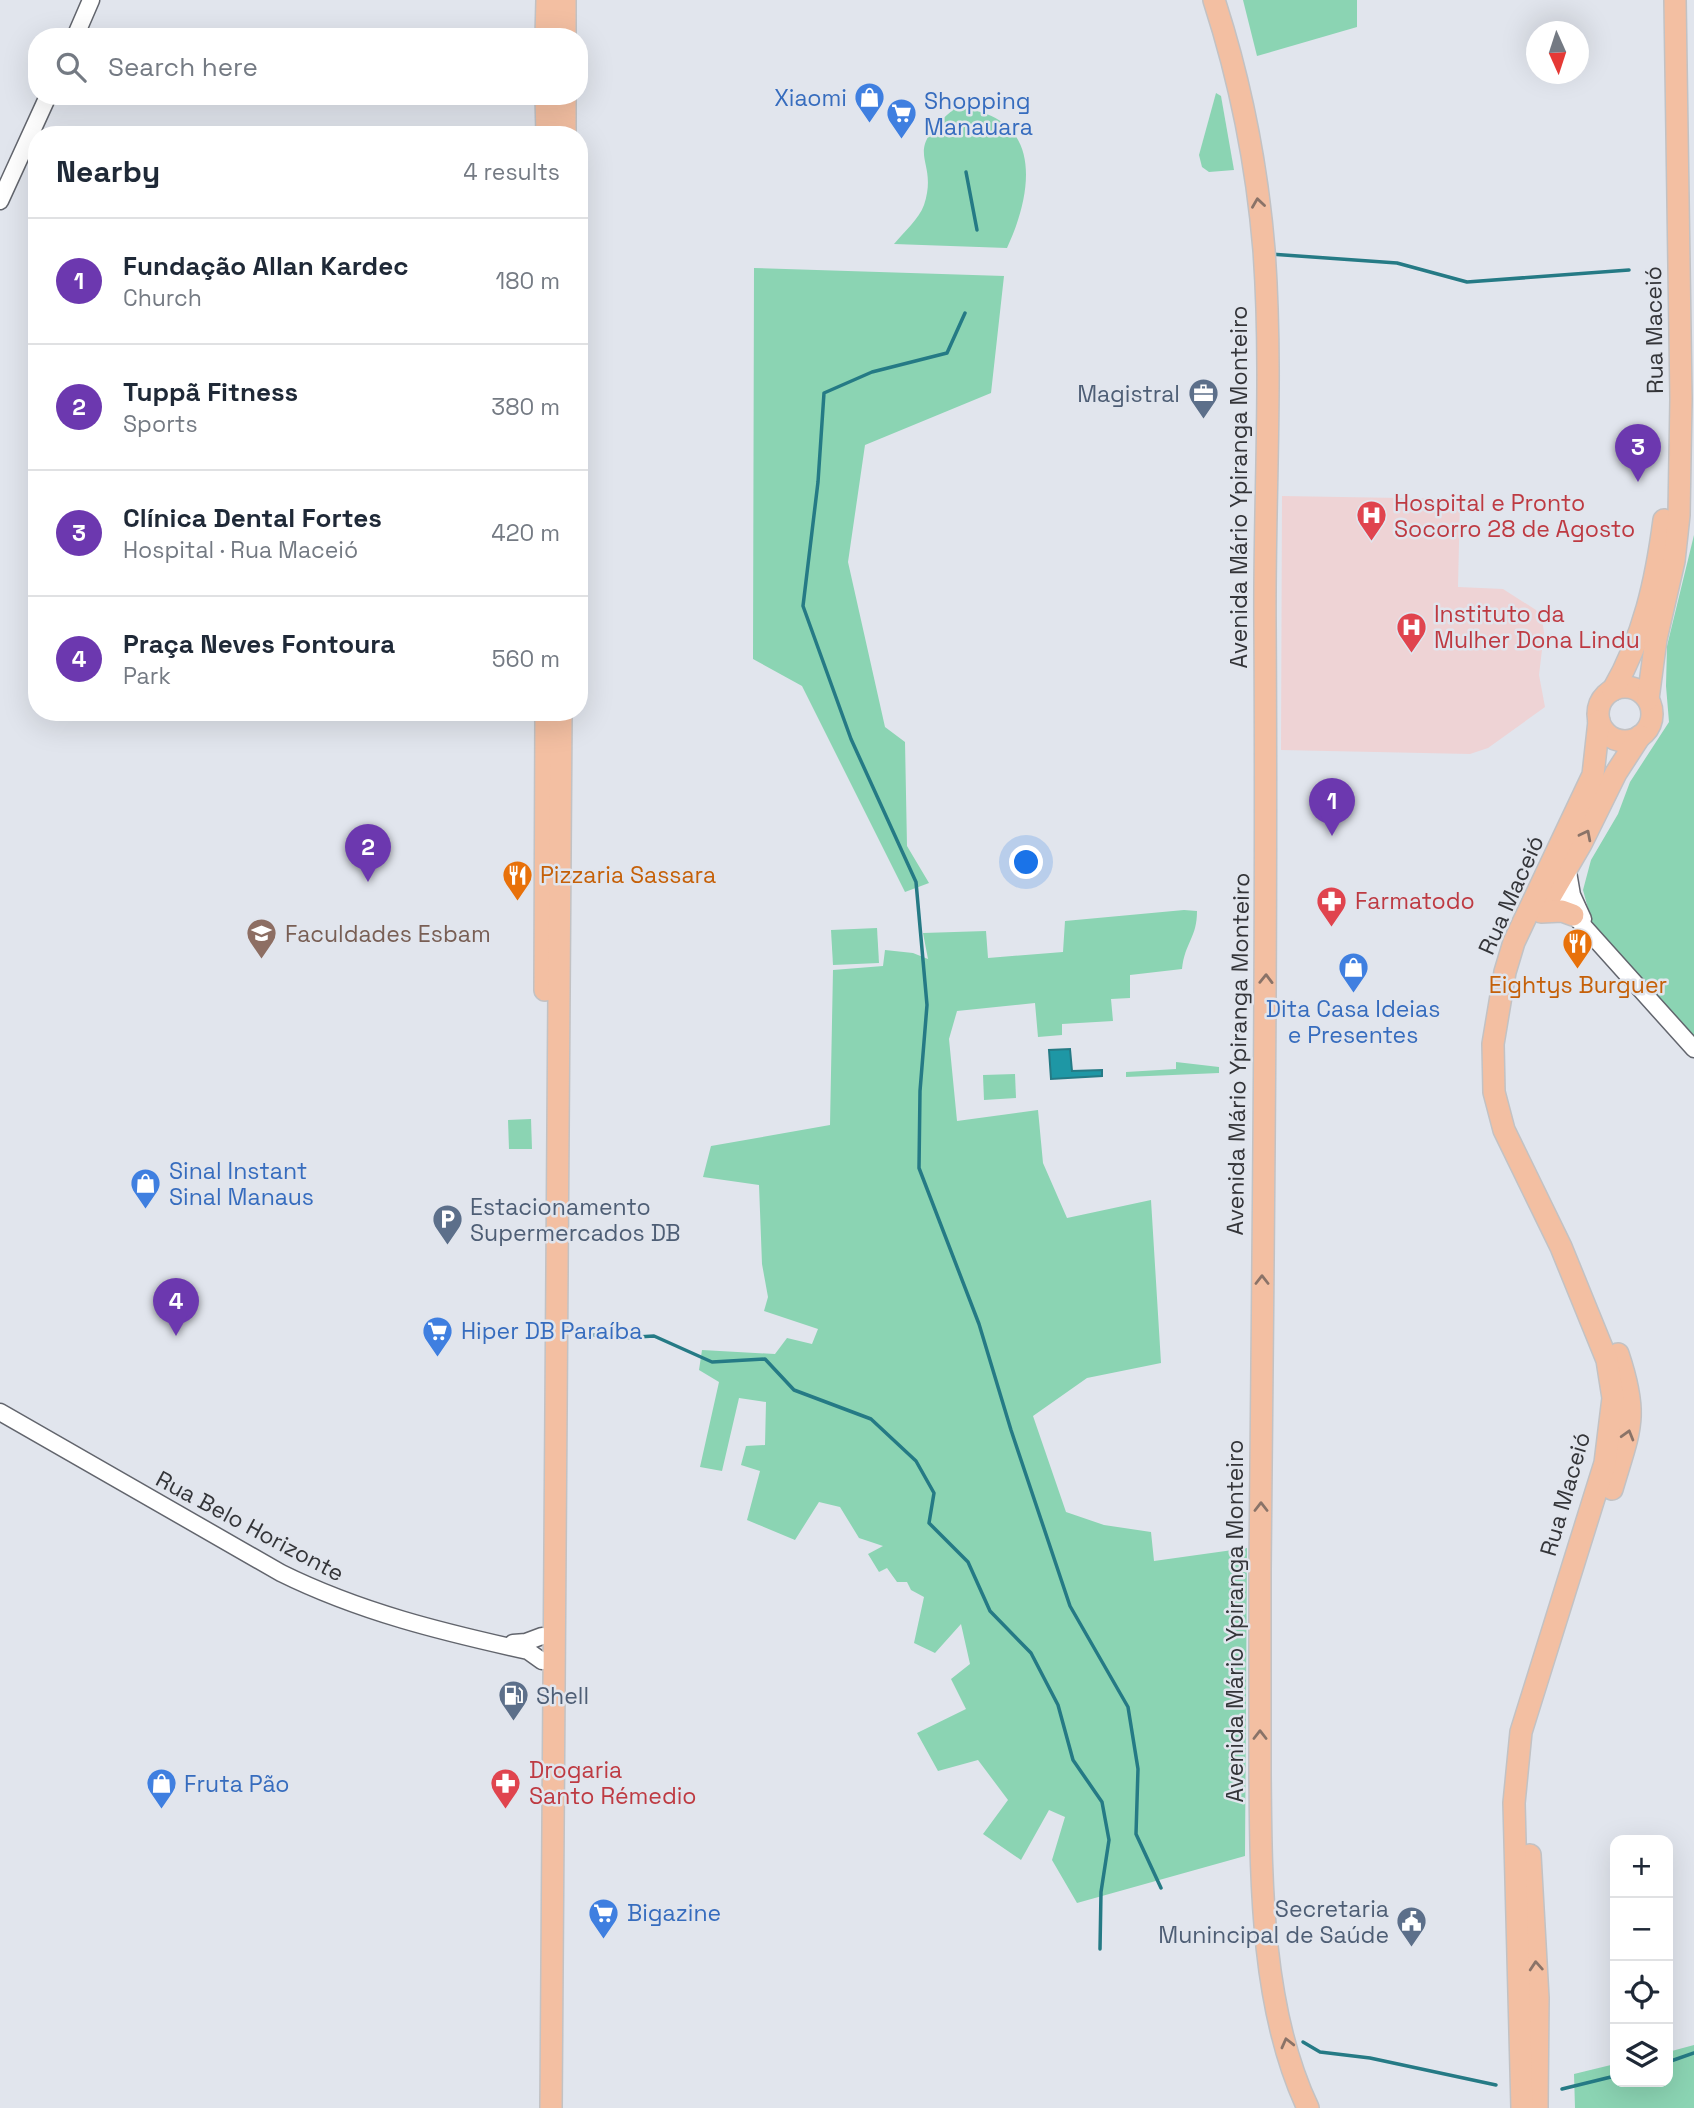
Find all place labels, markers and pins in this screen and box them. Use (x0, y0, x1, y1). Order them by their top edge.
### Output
shop icon: Xiaomi (853, 81, 887, 125)
place label: Xiaomi (774, 83, 847, 113)
place label: Shopping Manauara (924, 86, 1033, 142)
supermarket icon: Shopping Manauara (884, 97, 918, 141)
office icon: Magistral (1186, 377, 1220, 421)
place label: Magistral (1077, 379, 1180, 409)
pin: 3 (1615, 424, 1661, 482)
place label: Hospital e Pronto Socorro 28 de Agosto (1394, 488, 1635, 544)
hospital icon: Hospital e Pronto Socorro 28 de Agosto (1354, 499, 1388, 543)
place label: Instituto da Mulher Dona Lindu (1434, 599, 1640, 655)
hospital icon: Instituto da Mulher Dona Lindu (1394, 610, 1428, 654)
pin: 1 (1309, 778, 1355, 836)
pin: 2 (345, 824, 391, 882)
restaurant icon: Pizzaria Sassara (500, 858, 534, 902)
place label: Pizzaria Sassara (540, 860, 716, 890)
pharmacy icon: Farmatodo (1315, 884, 1349, 928)
place label: Farmatodo (1355, 886, 1475, 916)
school or university icon: Faculdades Esbam (245, 917, 279, 961)
place label: Faculdades Esbam (285, 919, 491, 949)
restaurant icon: Eightys Burguer (1561, 927, 1595, 971)
shop icon: Dita Casa Ideias e Presentes (1336, 951, 1370, 995)
place label: Eightys Burguer (1489, 970, 1667, 1000)
place label: Dita Casa Ideias e Presentes (1266, 994, 1440, 1050)
place label: Sinal Instant Sinal Manaus (169, 1156, 314, 1212)
shop icon: Sinal Instant Sinal Manaus (129, 1167, 163, 1211)
place label: Estacionamento Supermercados DB (470, 1192, 681, 1248)
parking icon: Estacionamento Supermercados DB (430, 1203, 464, 1247)
pin: 4 (153, 1278, 199, 1336)
supermarket icon: Hiper DB Paraíba (421, 1314, 455, 1358)
place label: Hiper DB Paraíba (461, 1316, 643, 1346)
fuel station icon: Shell (496, 1679, 530, 1723)
place label: Shell (536, 1681, 589, 1711)
place label: Drogaria Santo Rémedio (529, 1755, 697, 1811)
pharmacy icon: Drogaria Santo Rémedio (489, 1766, 523, 1810)
shop icon: Fruta Pão (144, 1767, 178, 1811)
place label: Fruta Pão (184, 1769, 290, 1799)
place label: Secretaria Munincipal de Saúde (1158, 1894, 1389, 1950)
supermarket icon: Bigazine (587, 1896, 621, 1940)
place label: Bigazine (627, 1898, 721, 1928)
public building icon: Secretaria Munincipal de Saúde (1395, 1905, 1429, 1949)

